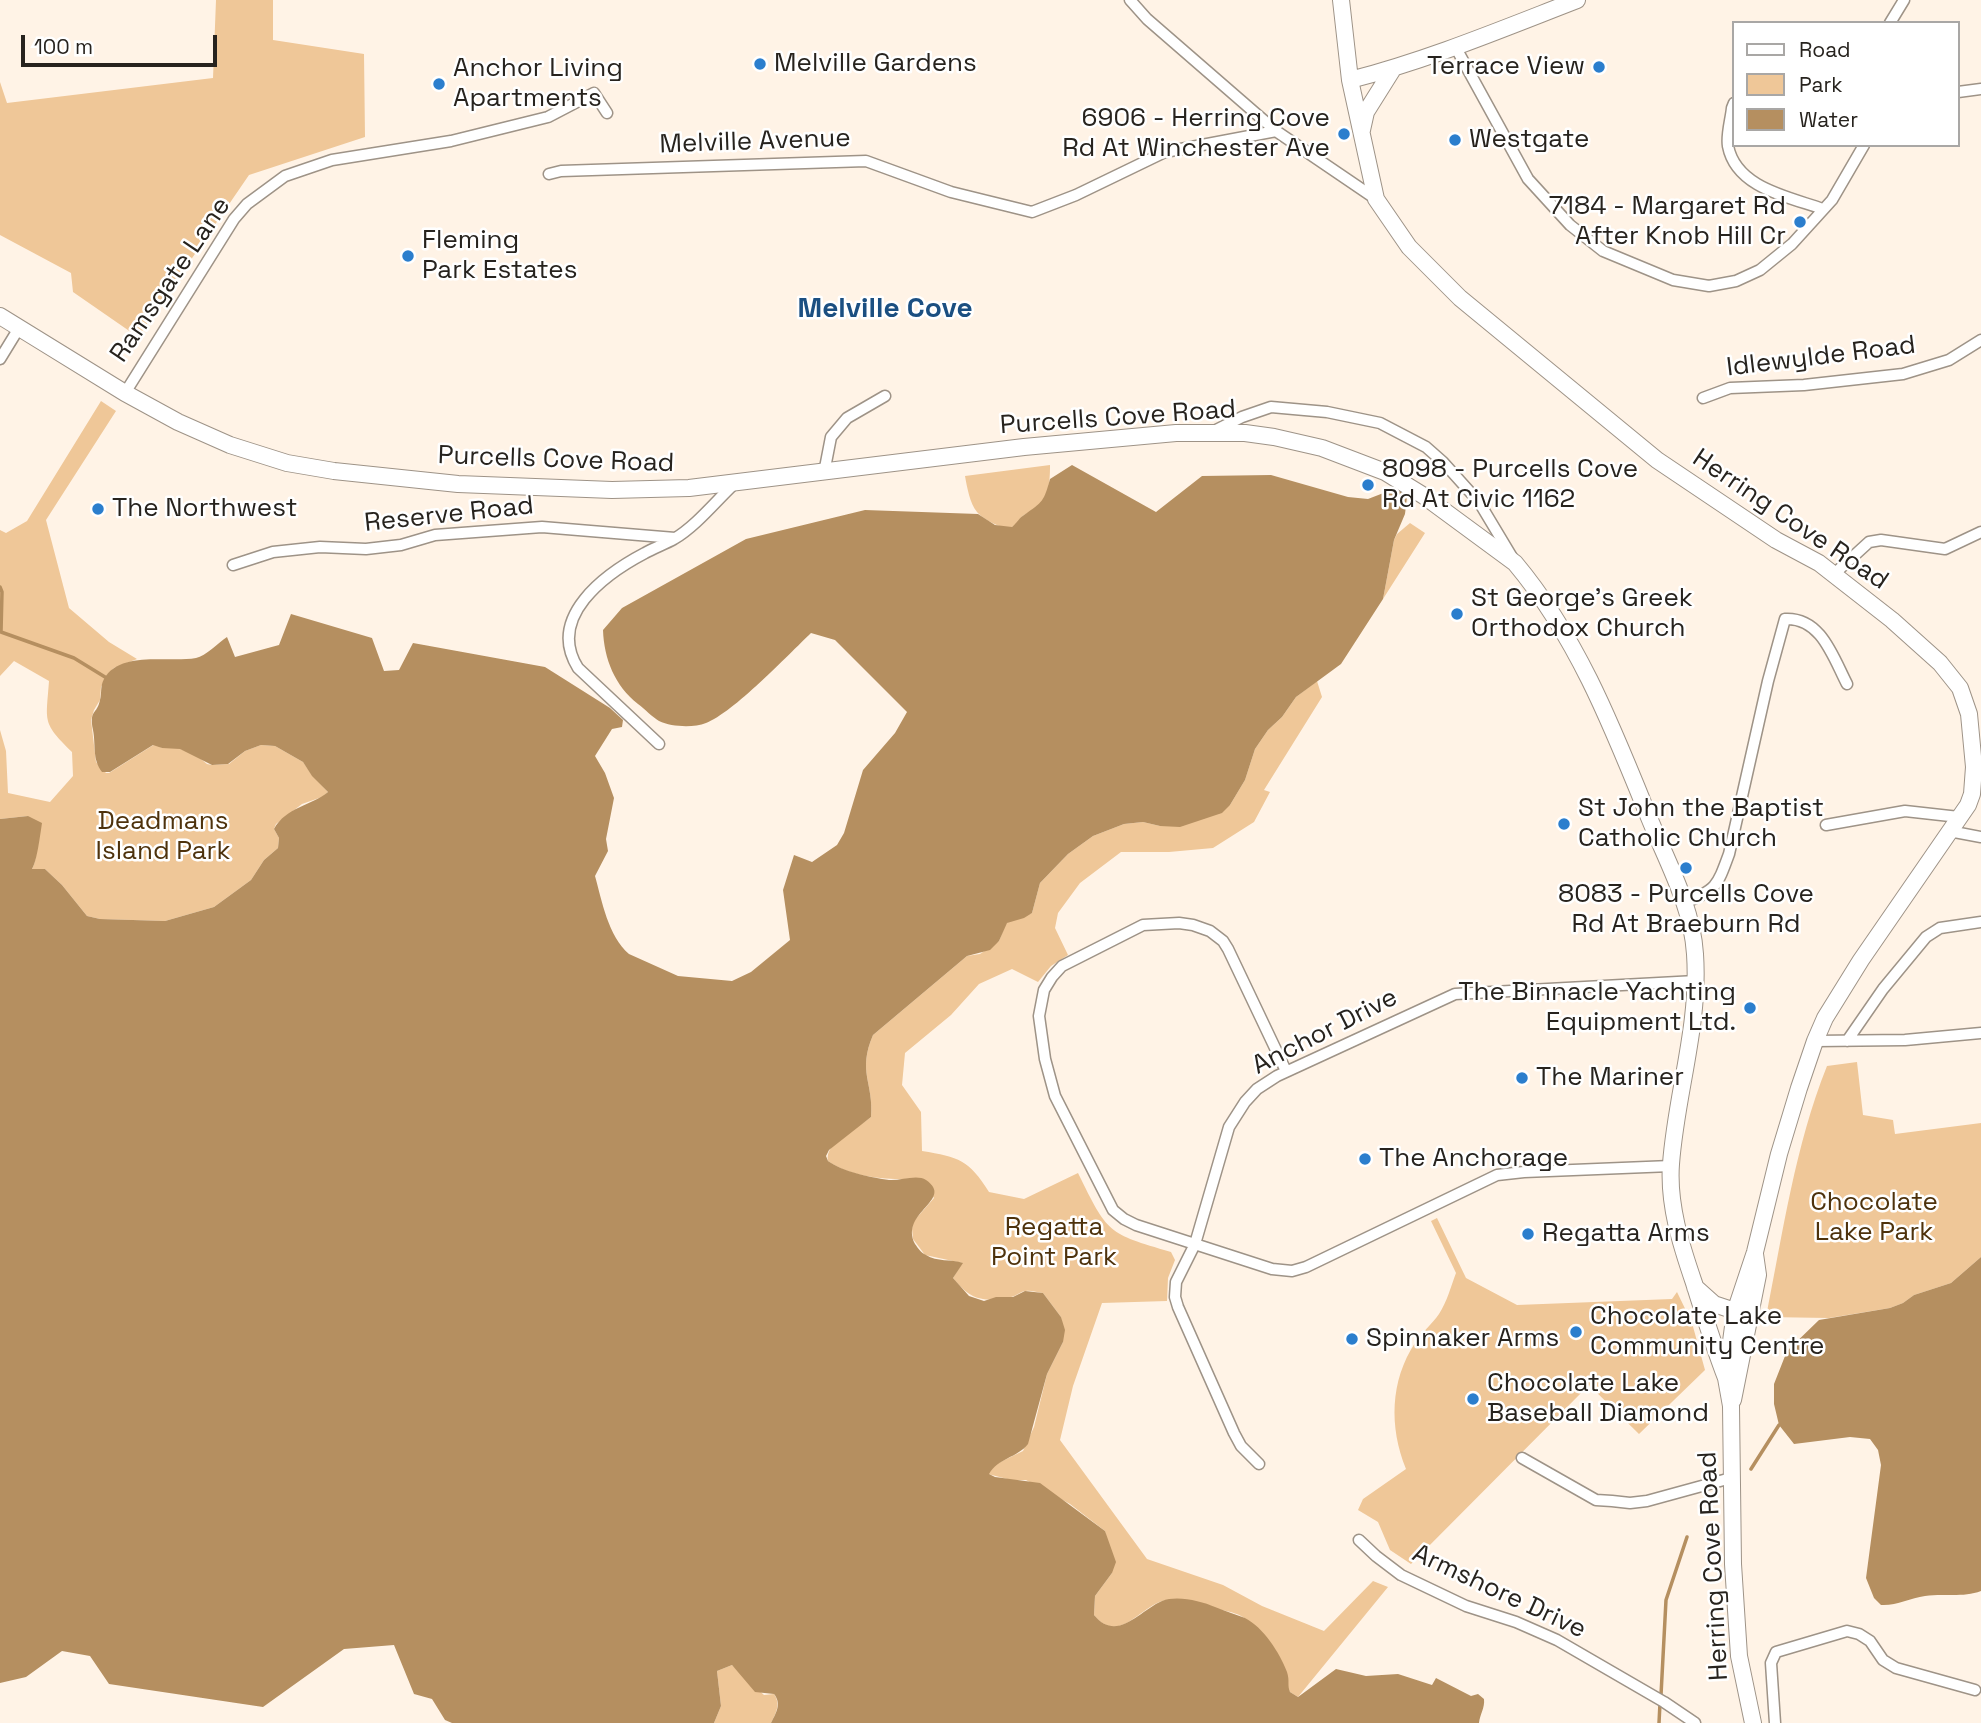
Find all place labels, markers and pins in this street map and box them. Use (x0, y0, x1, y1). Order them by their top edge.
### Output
place label: Melville Gardens (774, 48, 977, 80)
place label: Terrace View (1427, 51, 1585, 83)
place label: Anchor Living Apartments (453, 53, 623, 114)
marker: Melville Gardens (752, 56, 768, 72)
marker: Terrace View (1591, 59, 1607, 75)
marker: Anchor Living Apartments (431, 76, 447, 92)
place label: 6906 - Herring Cove Rd At Winchester Ave (1062, 103, 1330, 164)
place label: Westgate (1469, 124, 1589, 156)
marker: 6906 - Herring Cove Rd At Winchester Ave (1336, 126, 1352, 142)
marker: Westgate (1447, 132, 1463, 148)
place label: 7184 - Margaret Rd After Knob Hill Cr (1549, 191, 1786, 252)
marker: 7184 - Margaret Rd After Knob Hill Cr (1792, 214, 1808, 230)
place label: Fleming Park Estates (422, 225, 577, 286)
marker: Fleming Park Estates (400, 248, 416, 264)
place label: 8098 - Purcells Cove Rd At Civic 1162 (1382, 454, 1638, 516)
marker: 8098 - Purcells Cove Rd At Civic 1162 (1360, 477, 1376, 493)
place label: The Northwest (112, 493, 298, 525)
marker: The Northwest (90, 501, 106, 517)
place label: St George's Greek Orthodox Church (1471, 583, 1693, 644)
marker: St George's Greek Orthodox Church (1449, 606, 1465, 622)
place label: St John the Baptist Catholic Church (1578, 793, 1824, 854)
marker: St John the Baptist Catholic Church (1556, 816, 1572, 832)
marker: 8083 - Purcells Cove Rd At Braeburn Rd (1678, 860, 1694, 876)
place label: 8083 - Purcells Cove Rd At Braeburn Rd (1558, 879, 1814, 940)
place label: The Binnacle Yachting Equipment Ltd. (1458, 977, 1736, 1038)
marker: The Binnacle Yachting Equipment Ltd. (1742, 1000, 1758, 1016)
place label: The Mariner (1536, 1062, 1684, 1094)
marker: The Mariner (1514, 1070, 1530, 1086)
place label: The Anchorage (1379, 1143, 1568, 1175)
marker: The Anchorage (1357, 1151, 1373, 1167)
place label: Regatta Arms (1542, 1218, 1710, 1250)
marker: Regatta Arms (1520, 1226, 1536, 1242)
place label: Chocolate Lake Community Centre (1590, 1301, 1824, 1362)
place label: Spinnaker Arms (1366, 1323, 1559, 1355)
marker: Chocolate Lake Community Centre (1568, 1324, 1584, 1340)
marker: Spinnaker Arms (1344, 1331, 1360, 1347)
place label: Chocolate Lake Baseball Diamond (1487, 1368, 1709, 1430)
marker: Chocolate Lake Baseball Diamond (1465, 1391, 1481, 1407)

